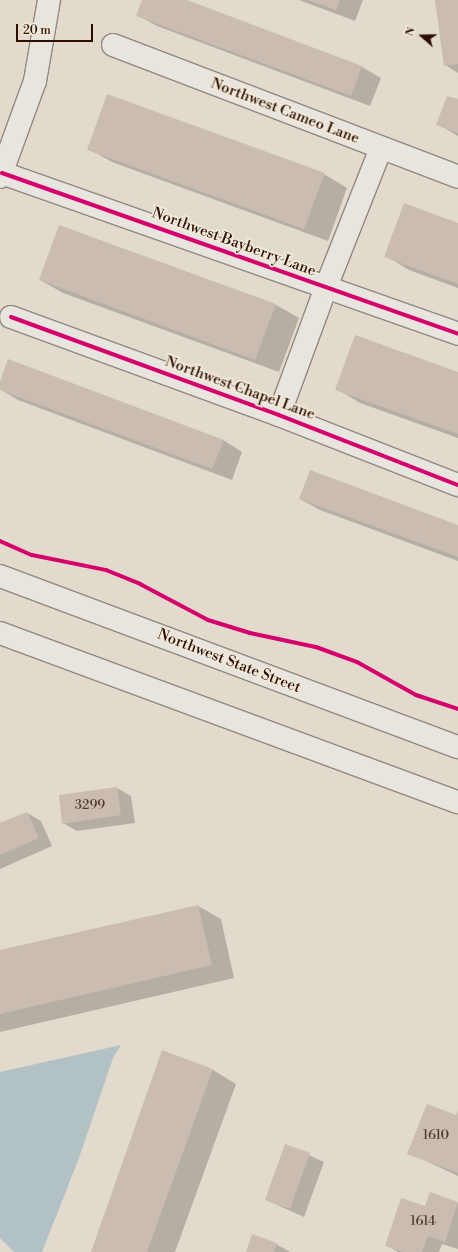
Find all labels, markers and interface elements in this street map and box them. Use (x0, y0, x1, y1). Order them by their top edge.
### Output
scale bar (18, 16, 95, 42)
north arrow (402, 16, 442, 56)
text: 20 m (23, 23, 51, 38)
text: N (403, 25, 419, 38)
street label: Northwest Cameo Lane (208, 74, 362, 148)
street label: Northwest Bayberry Lane (150, 204, 318, 280)
street label: Northwest Chapel Lane (163, 352, 317, 424)
street label: Northwest State Street (155, 625, 303, 697)
house number: 3299 (75, 797, 105, 813)
house number: 1610 (423, 1127, 449, 1143)
house number: 1614 (410, 1213, 436, 1229)

